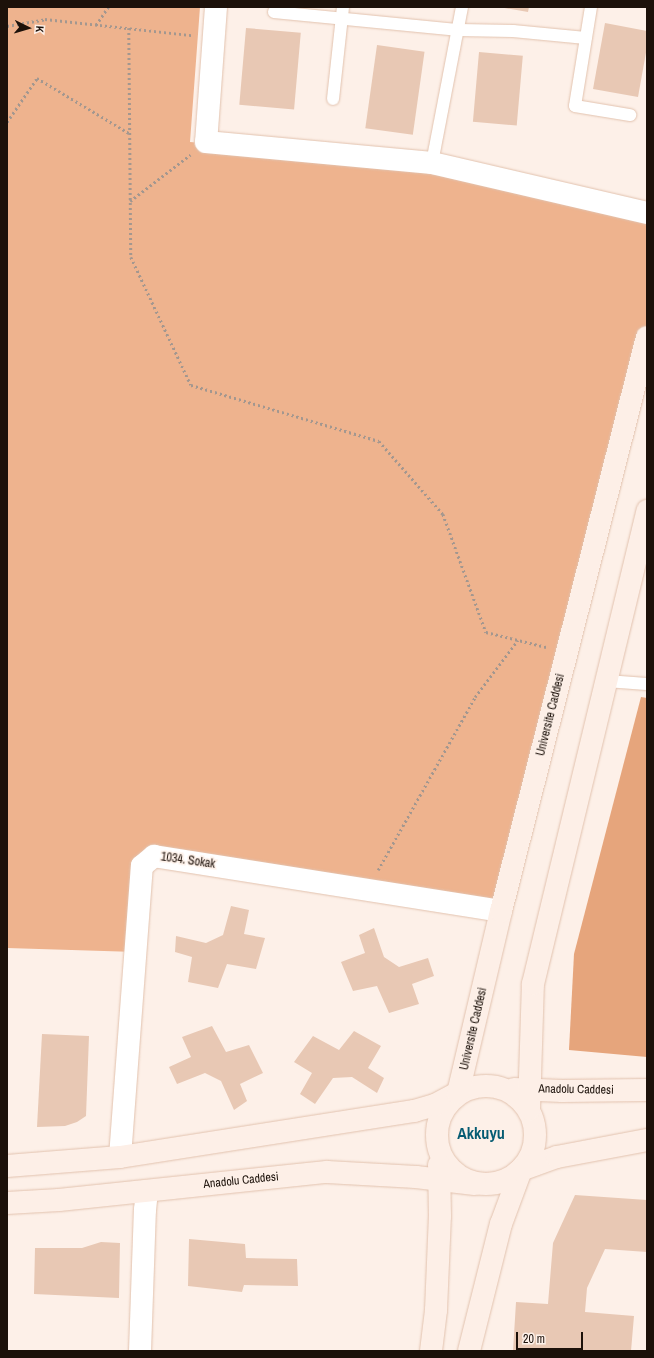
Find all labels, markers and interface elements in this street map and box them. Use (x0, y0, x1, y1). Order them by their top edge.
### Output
north arrow (8, 8, 48, 48)
text: K (33, 25, 47, 33)
street label: Universite Caddesi (534, 672, 568, 758)
street label: 1034. Sokak (160, 850, 216, 872)
street label: Universite Caddesi (458, 986, 490, 1072)
street label: Anadolu Caddesi (538, 1082, 614, 1098)
district label: Akkuyu (457, 1123, 505, 1143)
street label: Anadolu Caddesi (203, 1170, 279, 1192)
scale bar (518, 1324, 585, 1350)
text: 20 m (523, 1331, 545, 1347)

